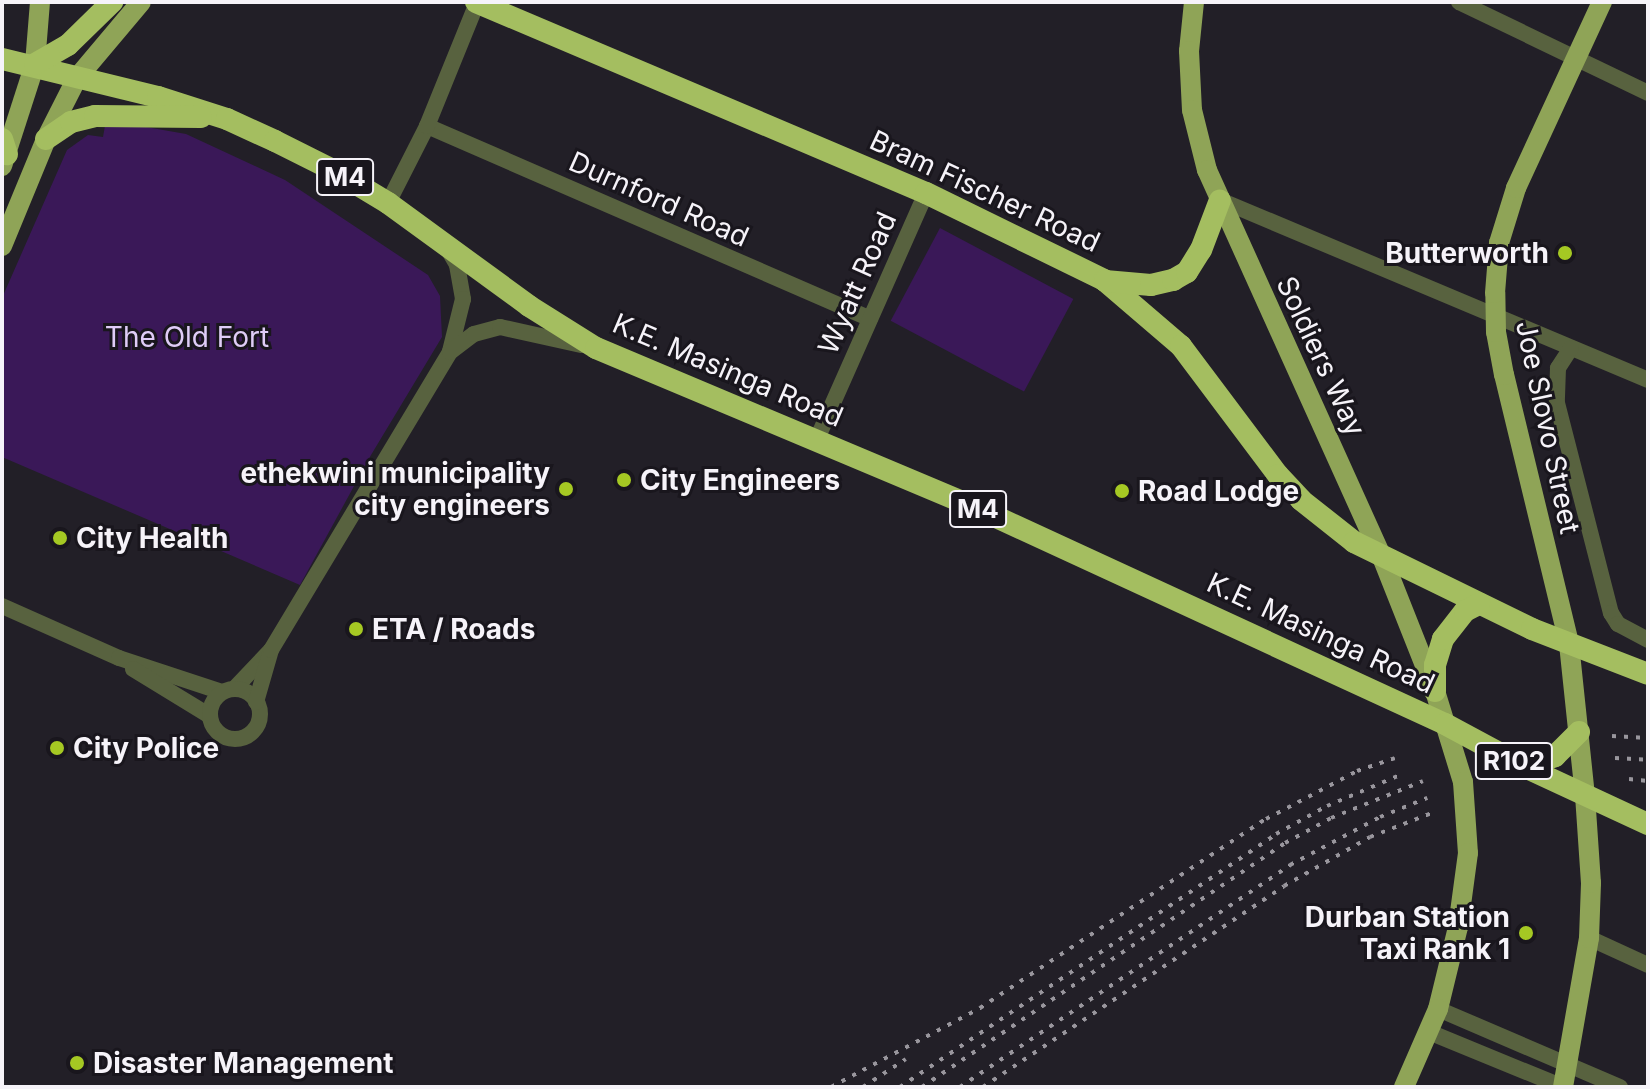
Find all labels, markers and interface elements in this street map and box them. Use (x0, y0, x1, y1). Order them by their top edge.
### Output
street label: Bram Fischer Road (865, 123, 1105, 259)
street label: Durnford Road (564, 144, 754, 254)
road number: M4 (315, 155, 375, 199)
street label: Wyatt Road (811, 207, 903, 359)
place label: Butterworth (1385, 236, 1549, 270)
marker: Butterworth (1556, 244, 1574, 262)
street label: Soldiers Way (1269, 271, 1373, 441)
street label: K.E. Masinga Road (608, 306, 848, 434)
street label: Joe Slovo Street (1509, 317, 1587, 537)
park label: The Old Fort (105, 320, 269, 354)
place label: ethekwini municipality city engineers (240, 456, 550, 522)
place label: City Engineers (640, 463, 840, 497)
marker: City Engineers (615, 471, 633, 489)
place label: Road Lodge (1138, 474, 1299, 508)
marker: ethekwini municipality city engineers (557, 480, 575, 498)
marker: Road Lodge (1113, 482, 1131, 500)
road number: M4 (948, 487, 1008, 531)
place label: City Health (76, 521, 229, 555)
marker: City Health (51, 529, 69, 547)
street label: K.E. Masinga Road (1202, 566, 1440, 700)
place label: ETA / Roads (372, 612, 535, 646)
marker: ETA / Roads (347, 620, 365, 638)
place label: City Police (73, 731, 219, 765)
marker: City Police (48, 739, 66, 757)
road number: R102 (1474, 739, 1554, 783)
place label: Durban Station Taxi Rank 1 (1305, 900, 1510, 966)
marker: Durban Station Taxi Rank 1 (1517, 924, 1535, 942)
place label: Disaster Management (93, 1046, 393, 1080)
marker: Disaster Management (68, 1054, 86, 1072)

